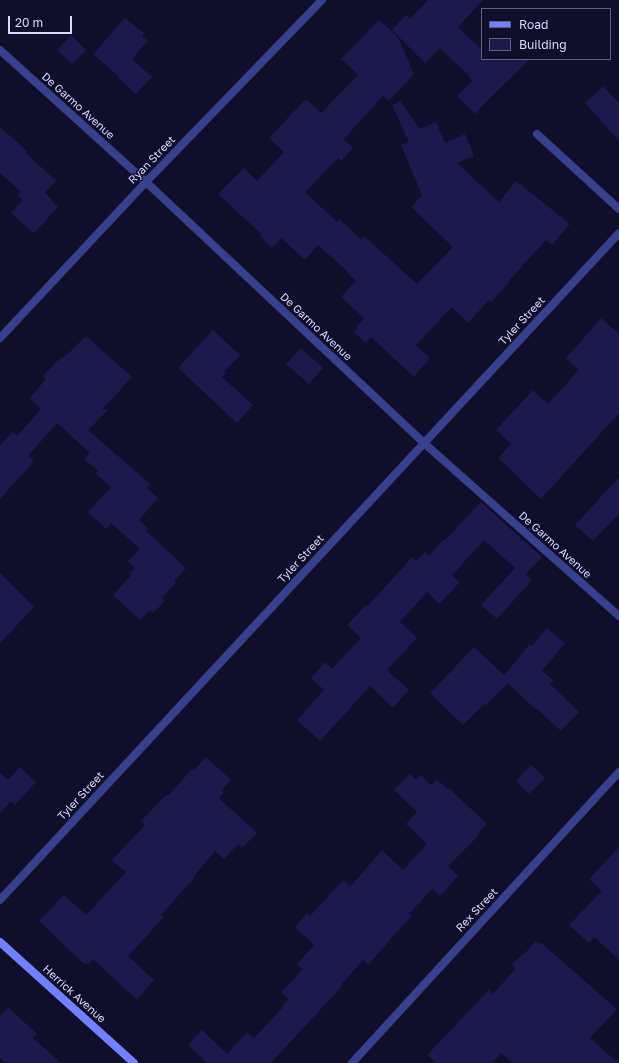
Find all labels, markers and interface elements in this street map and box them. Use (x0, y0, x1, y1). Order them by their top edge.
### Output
scale bar (10, 8, 74, 34)
legend (481, 8, 611, 60)
text: 20 m (15, 15, 43, 30)
text: Road (519, 17, 548, 32)
text: Building (519, 37, 567, 52)
street label: De Garmo Avenue (39, 70, 117, 142)
street label: Ryan Street (126, 133, 178, 187)
street label: De Garmo Avenue (277, 290, 355, 364)
street label: Tyler Street (496, 294, 548, 348)
street label: De Garmo Avenue (516, 509, 594, 581)
street label: Tyler Street (275, 532, 327, 586)
street label: Tyler Street (55, 769, 107, 823)
street label: Rex Street (453, 885, 501, 935)
street label: Herrick Avenue (40, 962, 108, 1026)

